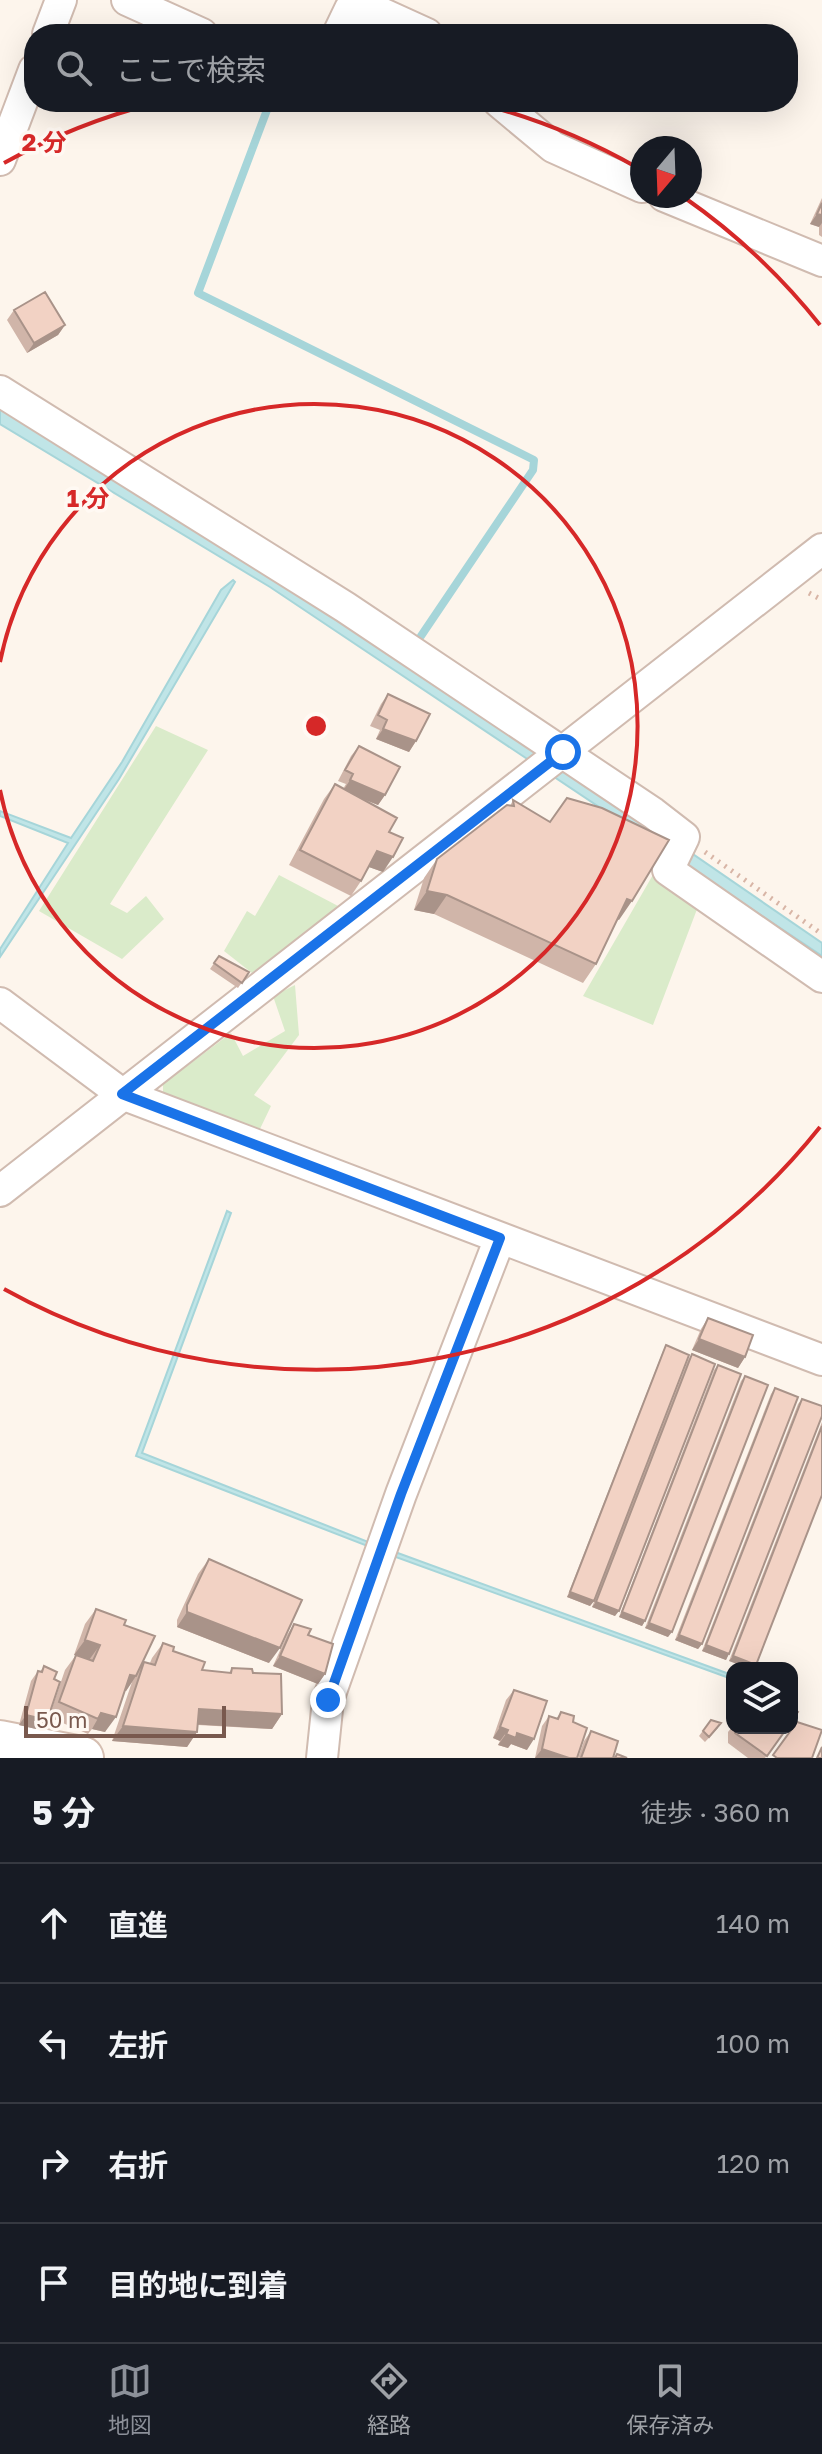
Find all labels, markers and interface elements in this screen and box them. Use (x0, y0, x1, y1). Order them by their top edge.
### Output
search box (24, 24, 798, 112)
icon: search (52, 46, 96, 90)
text: ここで検索 (116, 52, 266, 88)
text: 2 分 (22, 127, 66, 156)
north arrow (630, 136, 702, 208)
text: 1 分 (67, 483, 109, 512)
centre of rings (302, 712, 330, 740)
route start (545, 734, 581, 770)
map controls (726, 1662, 798, 1734)
button: layers (726, 1662, 798, 1734)
route end (310, 1682, 346, 1718)
scale bar (24, 1702, 226, 1738)
text: 50 m (36, 1706, 87, 1733)
text: 5 分 (32, 1792, 95, 1832)
text: 徒歩 · 360 m (641, 1797, 790, 1828)
icon: ahead (32, 1901, 76, 1945)
text: 直進 (108, 1907, 168, 1943)
text: 140 m (716, 1908, 790, 1939)
icon: left (32, 2021, 76, 2065)
text: 左折 (108, 2027, 168, 2063)
text: 100 m (716, 2028, 790, 2059)
icon: right (32, 2141, 76, 2185)
text: 右折 (108, 2147, 168, 2183)
text: 120 m (717, 2148, 790, 2179)
icon: arrive (32, 2261, 76, 2305)
text: 目的地に到着 (108, 2267, 288, 2303)
tab: 地図 (108, 2359, 152, 2439)
tab: 経路 (367, 2359, 411, 2439)
tab: 保存済み (626, 2359, 714, 2439)

